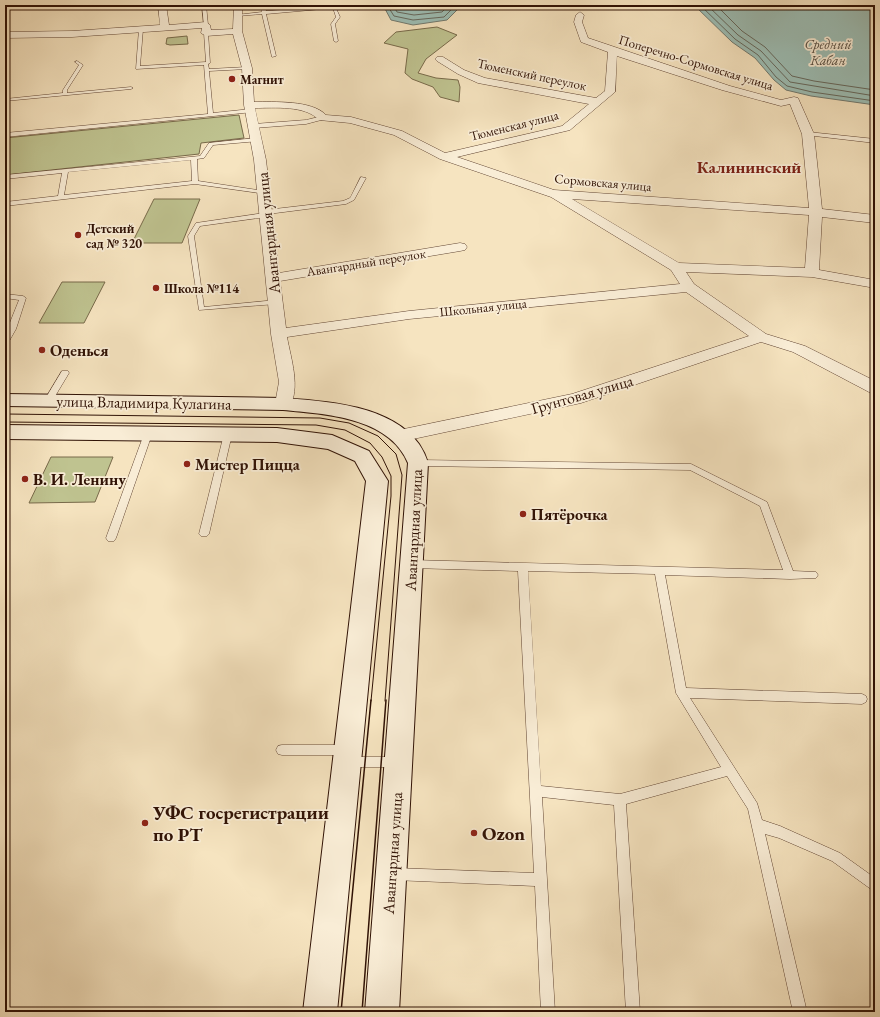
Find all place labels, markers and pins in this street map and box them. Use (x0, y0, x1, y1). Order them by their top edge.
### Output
place label: Магнит (240, 71, 284, 88)
marker: Магнит (227, 74, 237, 84)
place label: Детский сад № 320 (86, 220, 142, 252)
marker: Детский сад № 320 (73, 230, 83, 240)
place label: Школа №114 (164, 280, 239, 297)
marker: Школа №114 (151, 283, 161, 293)
place label: Оденься (50, 340, 109, 361)
marker: Оденься (37, 345, 47, 355)
place label: Мистер Пицца (195, 454, 301, 475)
marker: Мистер Пицца (182, 459, 192, 469)
place label: В. И. Ленину (33, 469, 126, 490)
marker: В. И. Ленину (20, 474, 30, 484)
place label: Пятёрочка (531, 504, 609, 525)
marker: Пятёрочка (518, 509, 528, 519)
place label: УФС госрегистрации по РТ (152, 800, 329, 847)
marker: УФС госрегистрации по РТ (140, 818, 150, 828)
place label: Ozon (482, 821, 525, 846)
marker: Ozon (469, 828, 479, 838)

